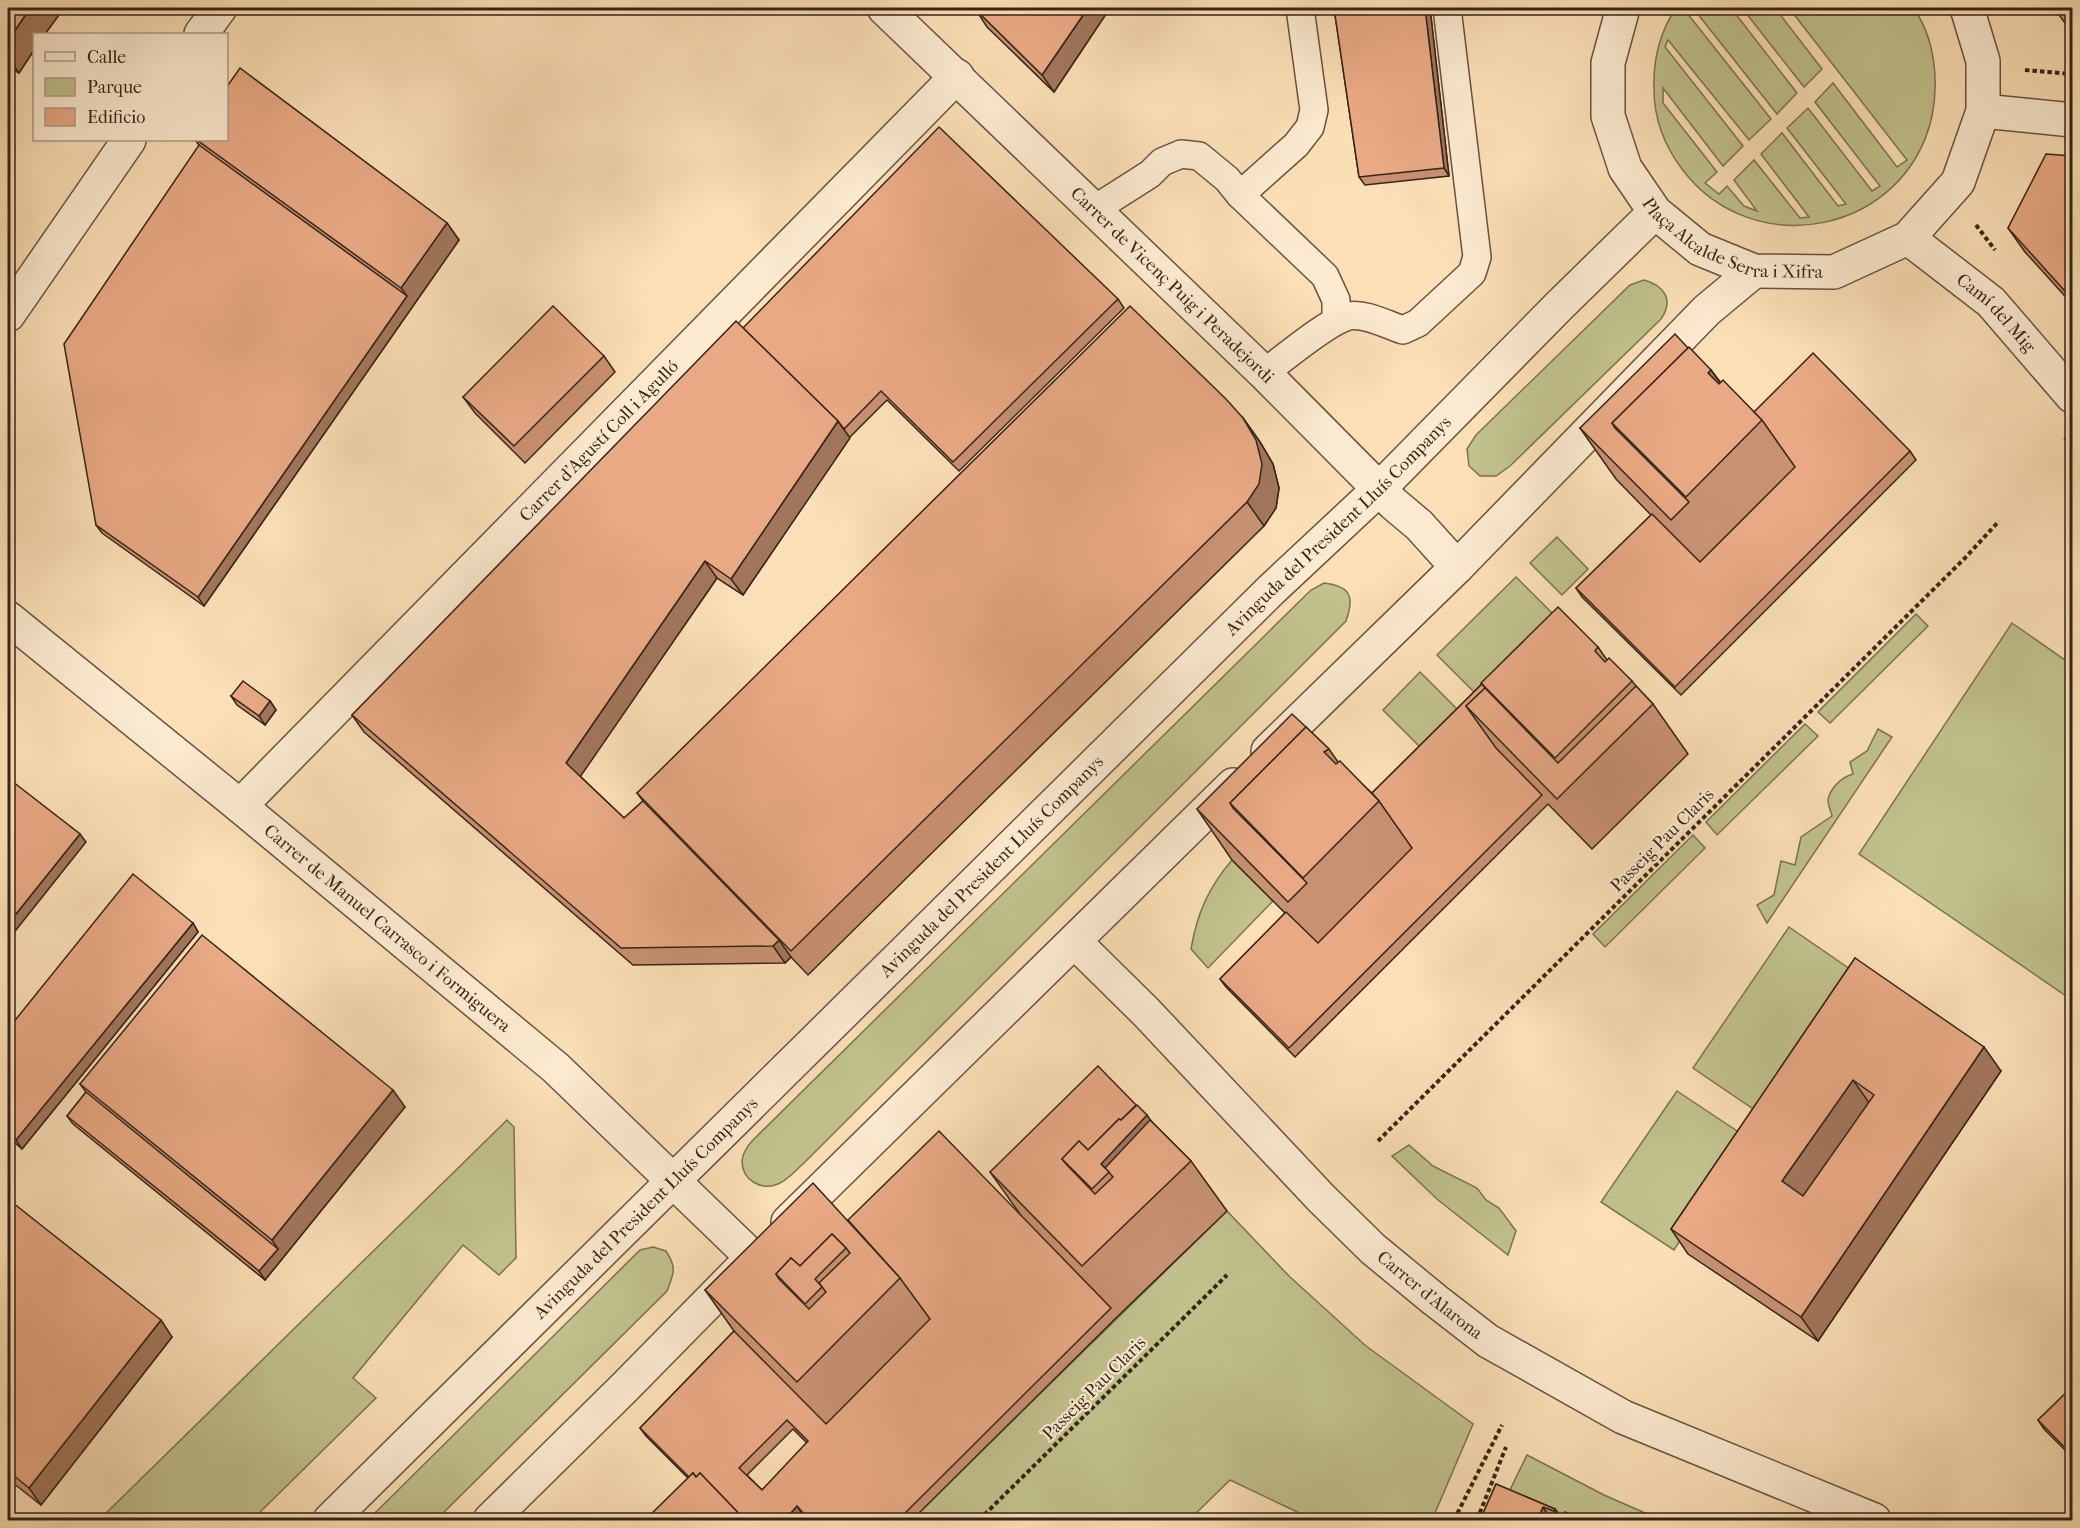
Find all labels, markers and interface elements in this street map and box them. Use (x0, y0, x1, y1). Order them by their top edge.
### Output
legend (33, 33, 228, 141)
text: Calle (87, 47, 126, 68)
text: Parque (87, 77, 142, 98)
text: Edificio (87, 107, 145, 128)
street label: Carrer de Vicenç Puig i Peradejordi (1066, 183, 1279, 388)
street label: Plaça Alcalde Serra i Xifra (1637, 194, 1824, 283)
street label: Camí del Mig (1952, 269, 2040, 357)
street label: Carrer d'Agustí Coll i Agulló (515, 356, 683, 526)
street label: Avinguda del President Lluís Companys (1220, 412, 1456, 641)
street label: Avinguda del President Lluís Companys (875, 751, 1108, 982)
street label: Passeig Pau Claris (1606, 784, 1719, 897)
street label: Carrer de Manuel Carrasco i Formiguera (260, 820, 515, 1037)
street label: Avinguda del President Lluís Companys (529, 1093, 763, 1324)
street label: Carrer d'Alarona (1373, 1247, 1487, 1344)
street label: Passeig Pau Claris (1038, 1332, 1151, 1445)

